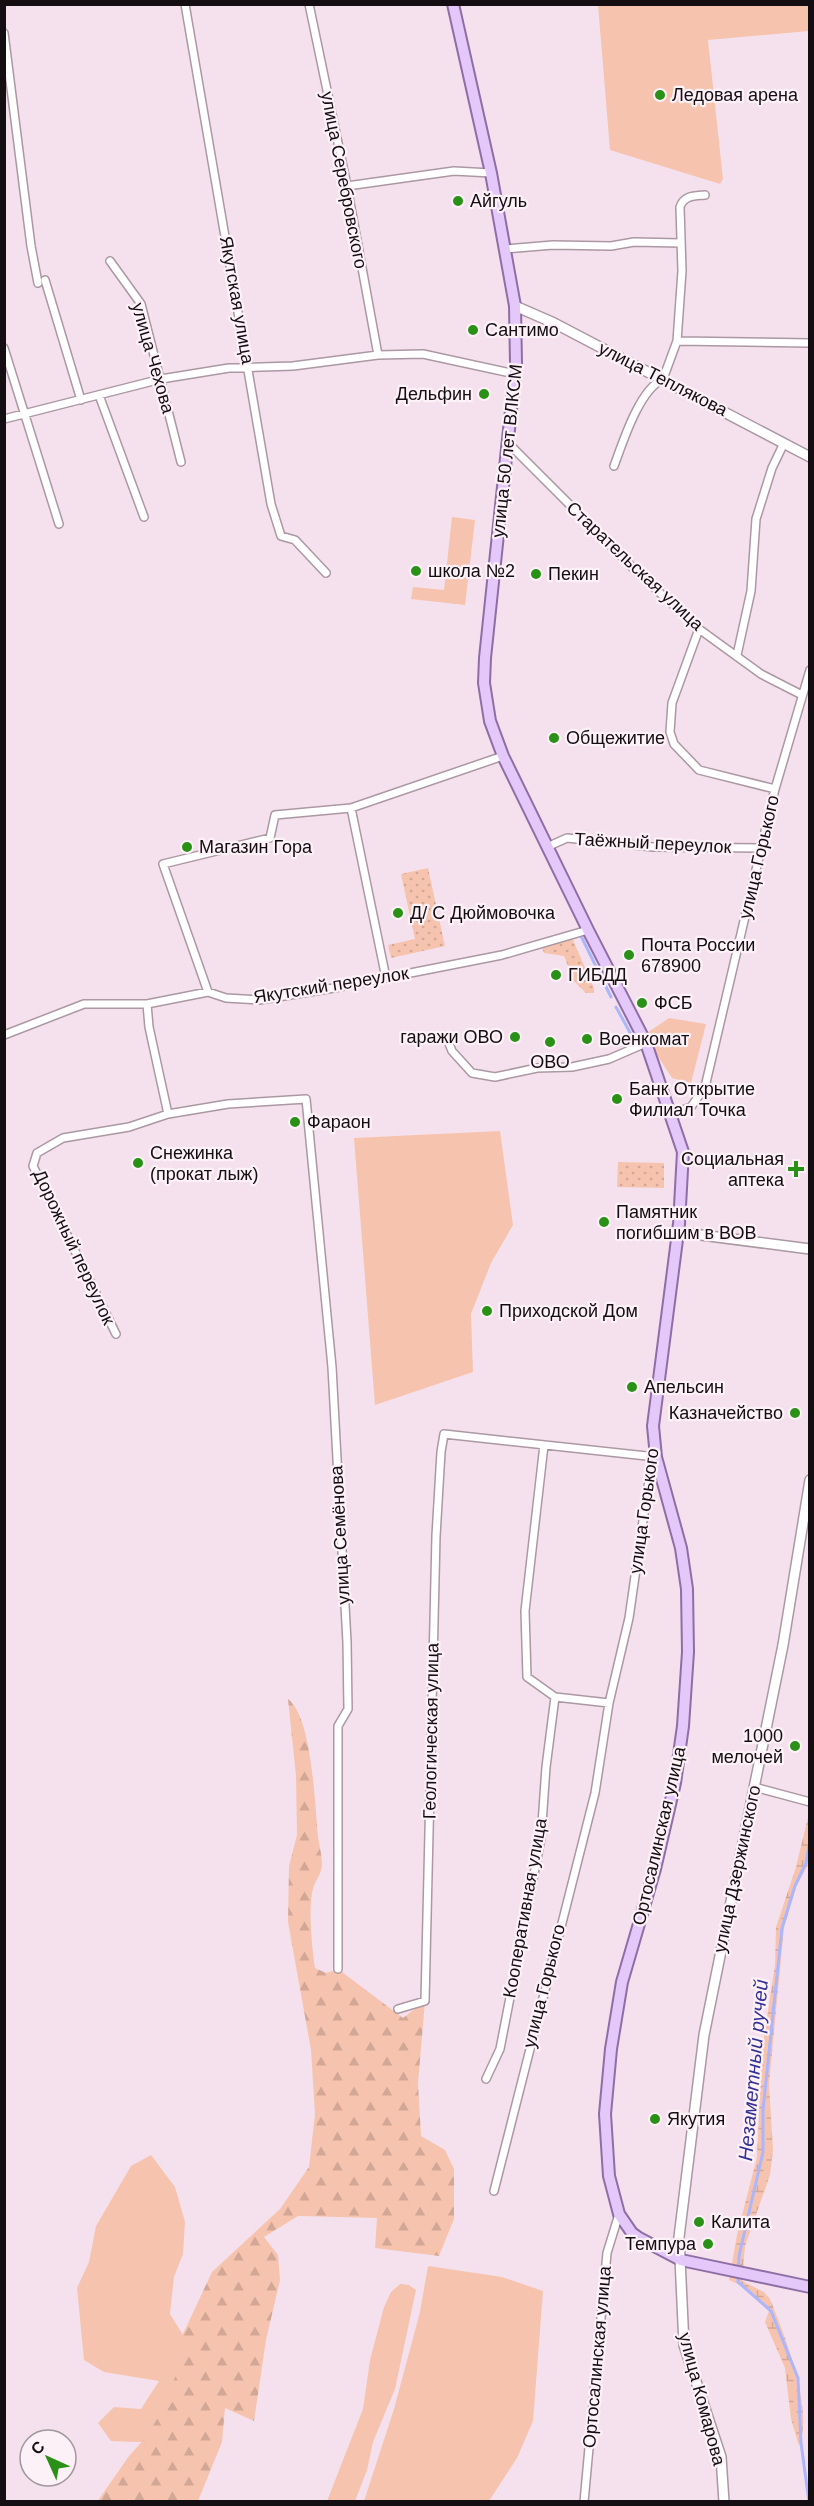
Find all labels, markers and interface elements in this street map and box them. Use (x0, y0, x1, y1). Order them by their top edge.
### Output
place label: Ледовая арена (672, 85, 799, 105)
marker: Ледовая арена (653, 88, 667, 102)
street label: улица Серебровского (317, 90, 371, 270)
place label: Айгуль (470, 191, 527, 211)
marker: Айгуль (451, 194, 465, 208)
street label: Якутская улица (216, 234, 258, 367)
street label: улица Чехова (128, 300, 179, 417)
place label: Сантимо (485, 320, 559, 340)
marker: Сантимо (466, 323, 480, 337)
street label: улица Теплякова (595, 338, 732, 421)
street label: улица 50 лет ВЛКСМ (488, 363, 526, 539)
place label: Дельфин (396, 384, 472, 404)
marker: Дельфин (477, 387, 491, 401)
street label: Старательская улица (563, 497, 708, 635)
place label: школа №2 (428, 561, 515, 581)
marker: школа №2 (409, 564, 423, 578)
place label: Пекин (548, 564, 599, 584)
marker: Пекин (529, 567, 543, 581)
place label: Общежитие (566, 728, 665, 748)
marker: Общежитие (547, 731, 561, 745)
street label: улица Горького (735, 793, 783, 921)
street label: Таёжный переулок (574, 829, 732, 857)
place label: Магазин Гора (199, 837, 313, 857)
marker: Магазин Гора (180, 840, 194, 854)
place label: Д/ С Дюймовочка (410, 903, 556, 923)
marker: Д/ С Дюймовочка (391, 906, 405, 920)
place label: Почта России 678900 (641, 935, 755, 976)
marker: Почта России 678900 (622, 948, 636, 962)
street label: Якутский переулок (252, 963, 410, 1007)
place label: ГИБДД (568, 965, 627, 985)
marker: ГИБДД (549, 968, 563, 982)
place label: ФСБ (654, 993, 693, 1013)
marker: ФСБ (635, 996, 649, 1010)
place label: гаражи ОВО (400, 1027, 503, 1047)
place label: Военкомат (599, 1029, 689, 1049)
marker: гаражи ОВО (508, 1030, 522, 1044)
marker: Военкомат (580, 1032, 594, 1046)
marker: ОВО (543, 1035, 557, 1049)
place label: ОВО (530, 1052, 570, 1072)
place label: Банк Открытие Филиал Точка (629, 1079, 755, 1120)
marker: Банк Открытие Филиал Точка (610, 1092, 624, 1106)
place label: Фараон (307, 1112, 371, 1132)
marker: Фараон (288, 1115, 302, 1129)
place label: Снежинка (прокат лыж) (150, 1143, 258, 1184)
place label: Социальная аптека (681, 1149, 785, 1190)
marker: Снежинка (прокат лыж) (131, 1156, 145, 1170)
marker: Социальная аптека (789, 1162, 803, 1176)
street label: Дорожный переулок (29, 1166, 119, 1328)
place label: Памятник погибшим в ВОВ (616, 1202, 757, 1243)
marker: Памятник погибшим в ВОВ (597, 1215, 611, 1229)
place label: Приходской Дом (499, 1301, 638, 1321)
marker: Приходской Дом (480, 1304, 494, 1318)
place label: Апельсин (644, 1377, 724, 1397)
marker: Апельсин (625, 1380, 639, 1394)
place label: Казначейство (669, 1403, 783, 1423)
marker: Казначейство (788, 1406, 802, 1420)
street label: улица Горького (625, 1447, 663, 1575)
street label: улица Семёнова (326, 1464, 354, 1605)
street label: Геологическая улица (419, 1642, 443, 1819)
place label: 1000 мелочей (711, 1726, 783, 1767)
marker: 1000 мелочей (788, 1739, 802, 1753)
street label: Ортосалинская улица (629, 1744, 690, 1927)
street label: улица Дзержинского (709, 1783, 765, 1955)
street label: Кооперативная улица (499, 1816, 551, 1999)
street label: улица Горького (519, 1922, 569, 2050)
water label: Незаметный ручей (734, 1978, 772, 2162)
place label: Якутия (667, 2109, 725, 2129)
marker: Якутия (648, 2112, 662, 2126)
place label: Калита (711, 2212, 771, 2232)
marker: Калита (692, 2215, 706, 2229)
place label: Темпура (625, 2234, 697, 2254)
marker: Темпура (701, 2237, 715, 2251)
street label: Ортосалинская улица (579, 2264, 615, 2449)
street label: улица Комарова (675, 2330, 730, 2469)
north arrow (18, 2428, 78, 2488)
text: С (28, 2437, 48, 2458)

